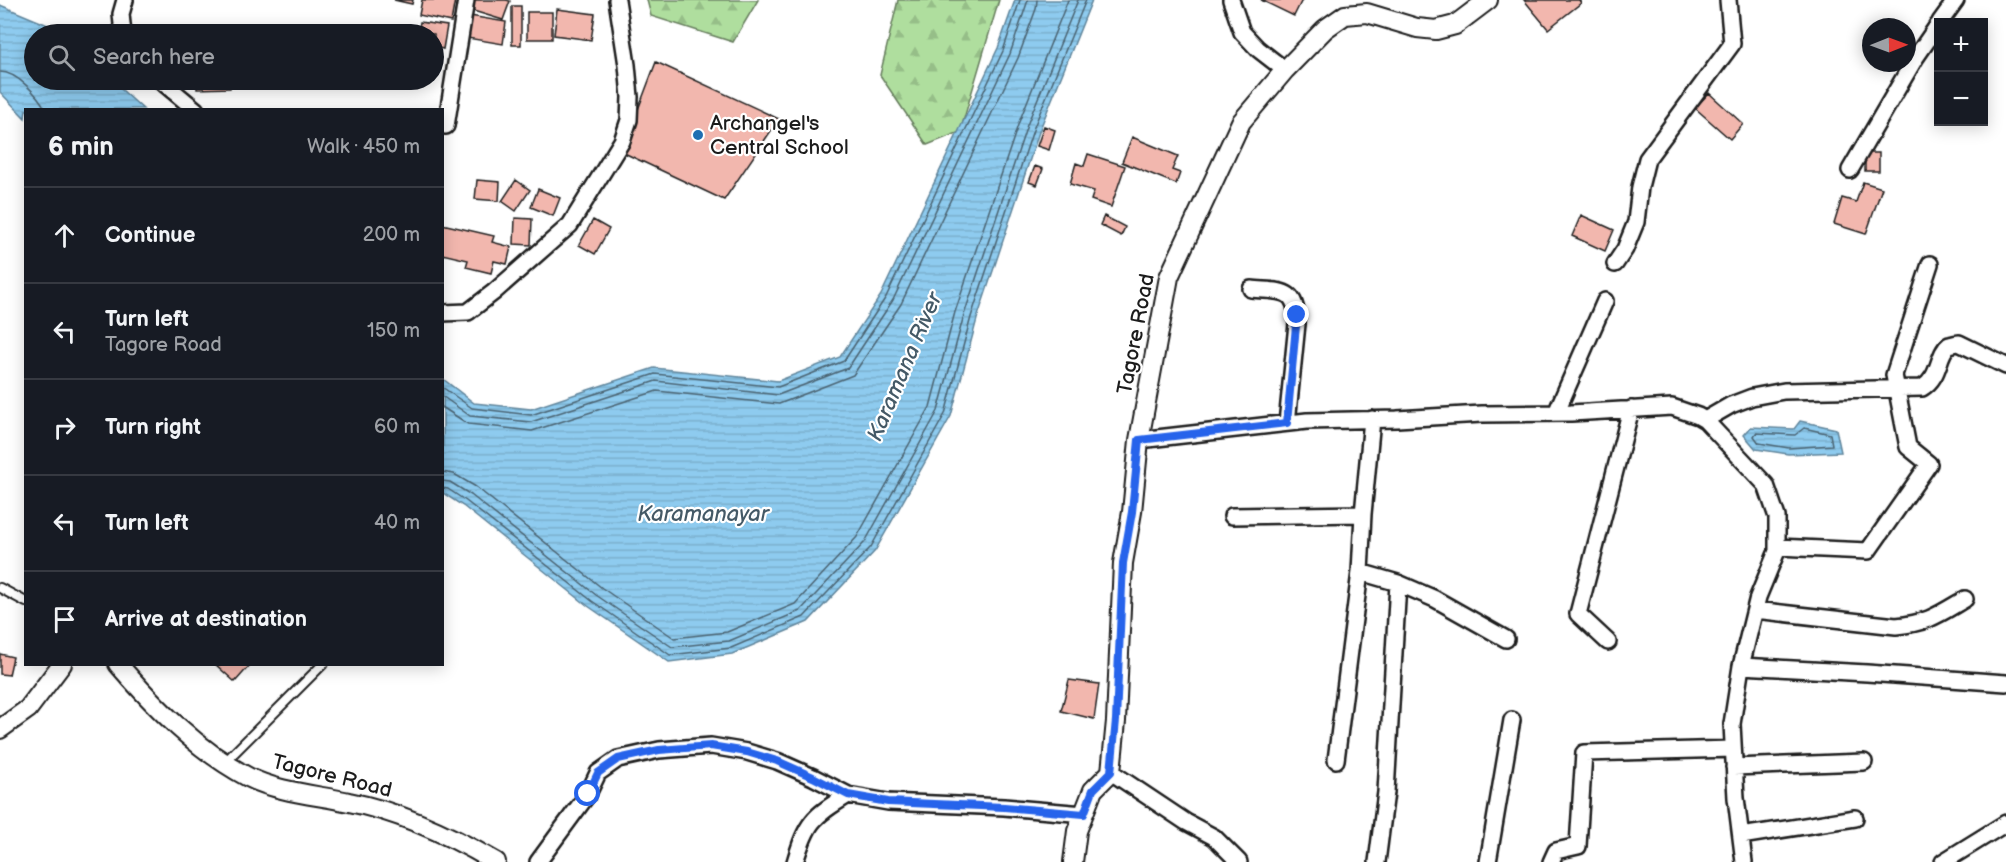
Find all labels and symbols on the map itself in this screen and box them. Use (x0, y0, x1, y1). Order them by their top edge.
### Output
north arrow (1862, 18, 1916, 72)
place label: Archangel's Central School (710, 111, 849, 160)
marker: Archangel's Central School (691, 128, 705, 142)
street label: Tagore Road (1112, 272, 1160, 396)
water label: Karamana River (862, 287, 949, 445)
route end (1283, 301, 1309, 327)
water label: Karamanayar (637, 501, 771, 528)
street label: Tagore Road (270, 749, 394, 803)
route start (574, 780, 600, 806)

